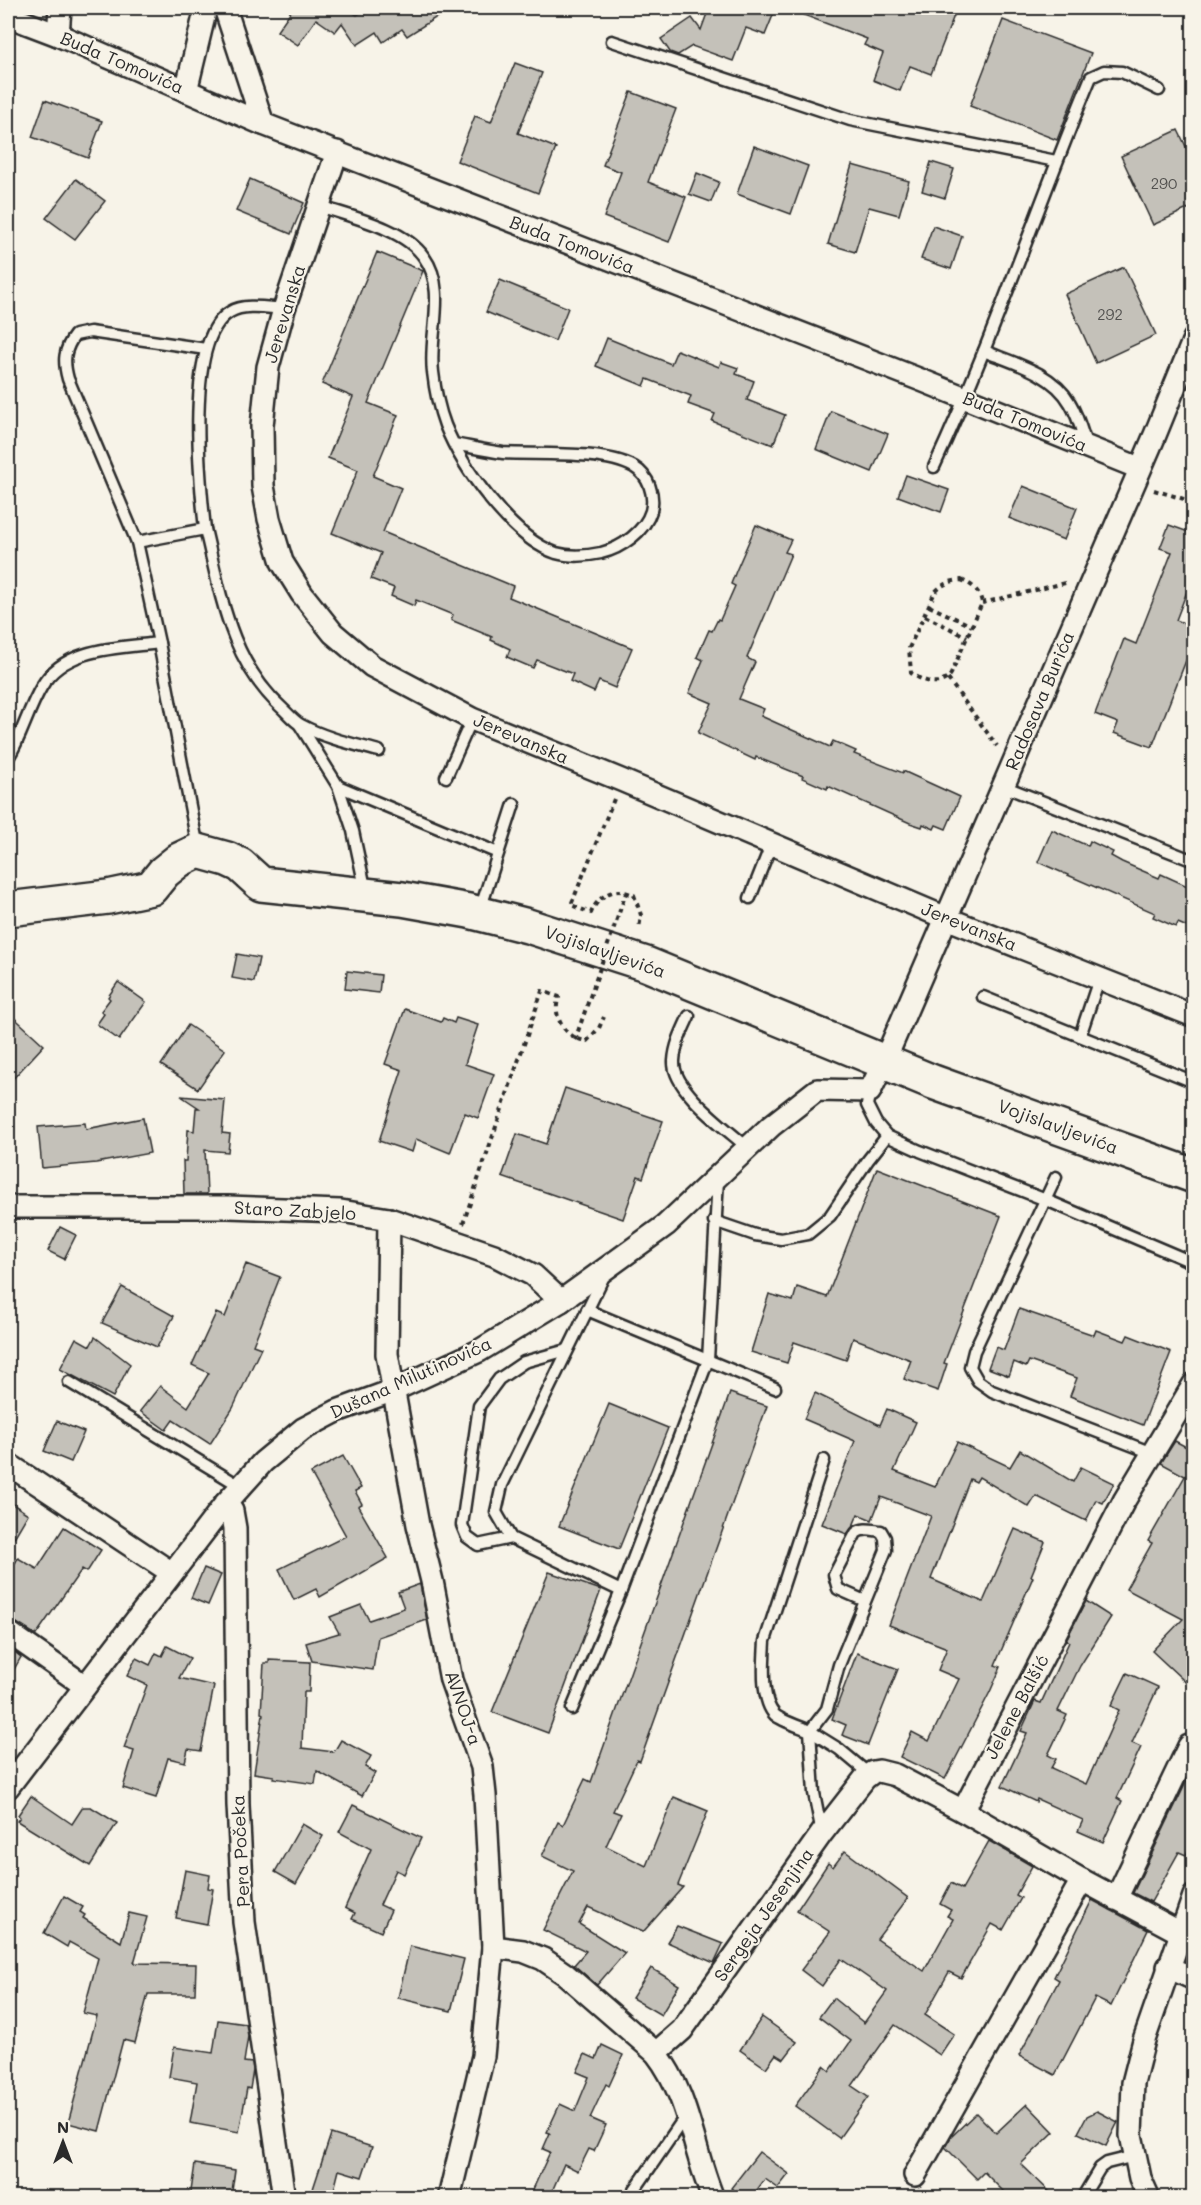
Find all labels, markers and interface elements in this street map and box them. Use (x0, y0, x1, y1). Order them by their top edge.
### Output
street label: Buda Tomovića (57, 25, 188, 99)
house number: 290 (1151, 173, 1177, 193)
street label: Buda Tomovića (506, 209, 638, 279)
street label: Jerevanska (258, 262, 310, 366)
house number: 292 (1097, 304, 1123, 324)
street label: Buda Tomovića (960, 385, 1091, 457)
street label: Radosava Burića (999, 627, 1079, 774)
street label: Jerevanska (470, 707, 573, 769)
street label: Jerevanska (918, 896, 1021, 956)
street label: Vojislavljevića (542, 919, 669, 983)
street label: Vojislavljevića (995, 1093, 1122, 1159)
street label: Staro Zabjelo (234, 1195, 357, 1225)
street label: Dušana Milutinovića (326, 1331, 495, 1423)
street label: Jelene Balšić (978, 1650, 1054, 1763)
street label: AVNOJ-a (440, 1667, 488, 1748)
street label: Pera Počeka (225, 1794, 255, 1908)
street label: Sergeja Jesenjina (708, 1843, 818, 1986)
north arrow (33, 2112, 93, 2172)
text: N (57, 2116, 69, 2137)

